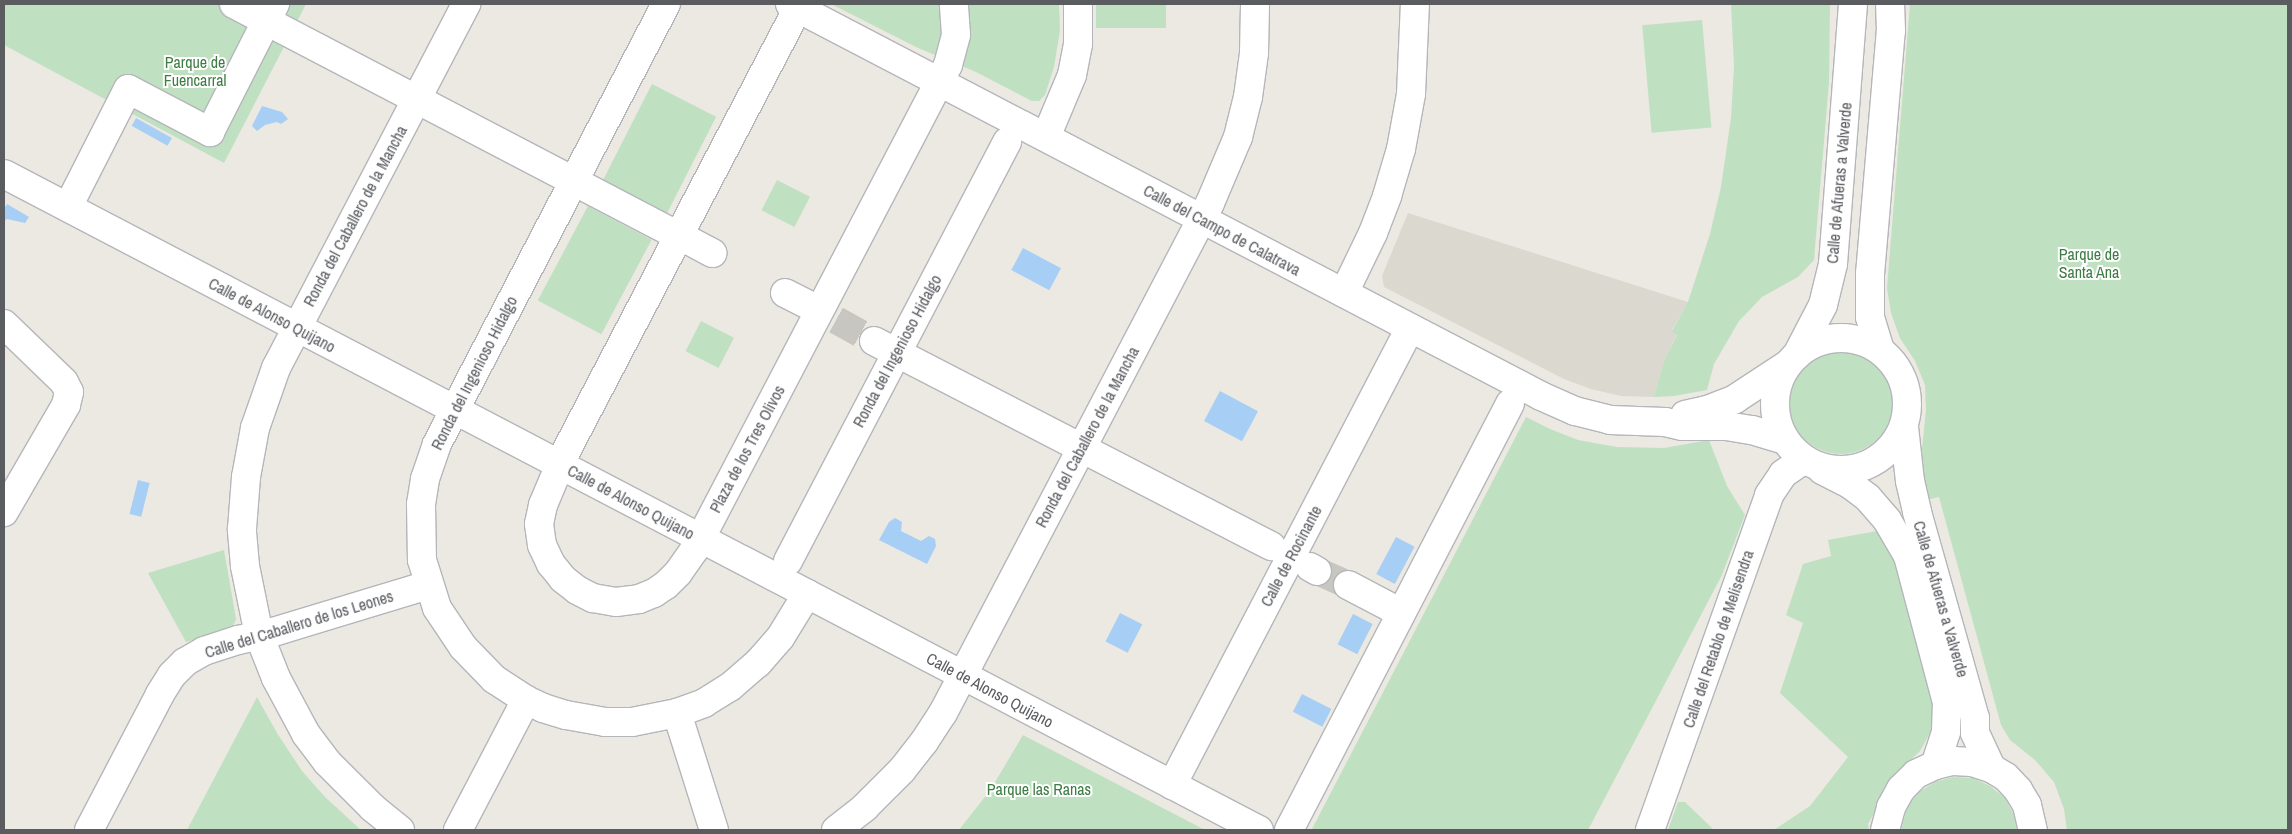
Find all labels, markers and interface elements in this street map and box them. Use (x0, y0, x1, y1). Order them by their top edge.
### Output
park label: Parque de Fuencarral (164, 52, 226, 90)
street label: Calle de Afueras a Valverde (1822, 101, 1856, 265)
street label: Ronda del Caballero de la Mancha (299, 122, 411, 310)
street label: Calle del Campo de Calatrava (1140, 180, 1304, 280)
park label: Parque de Santa Ana (2058, 244, 2120, 282)
street label: Ronda del Ingenioso Hidalgo (849, 271, 945, 431)
street label: Calle de Alonso Quijano (205, 273, 339, 357)
street label: Ronda del Ingenioso Hidalgo (427, 293, 521, 453)
street label: Ronda del Caballero de la Mancha (1031, 343, 1143, 531)
street label: Plaza de los Tres Olivos (705, 382, 789, 516)
street label: Calle de Alonso Quijano (564, 460, 698, 544)
street label: Calle de Rocinante (1256, 502, 1326, 610)
street label: Calle de Afueras a Valverde (1909, 518, 1973, 680)
street label: Calle del Retablo de Melisendra (1679, 548, 1757, 730)
street label: Calle del Caballero de los Leones (202, 586, 396, 662)
street label: Calle de Alonso Quijano (923, 648, 1057, 732)
park label: Parque las Ranas (987, 779, 1091, 799)

